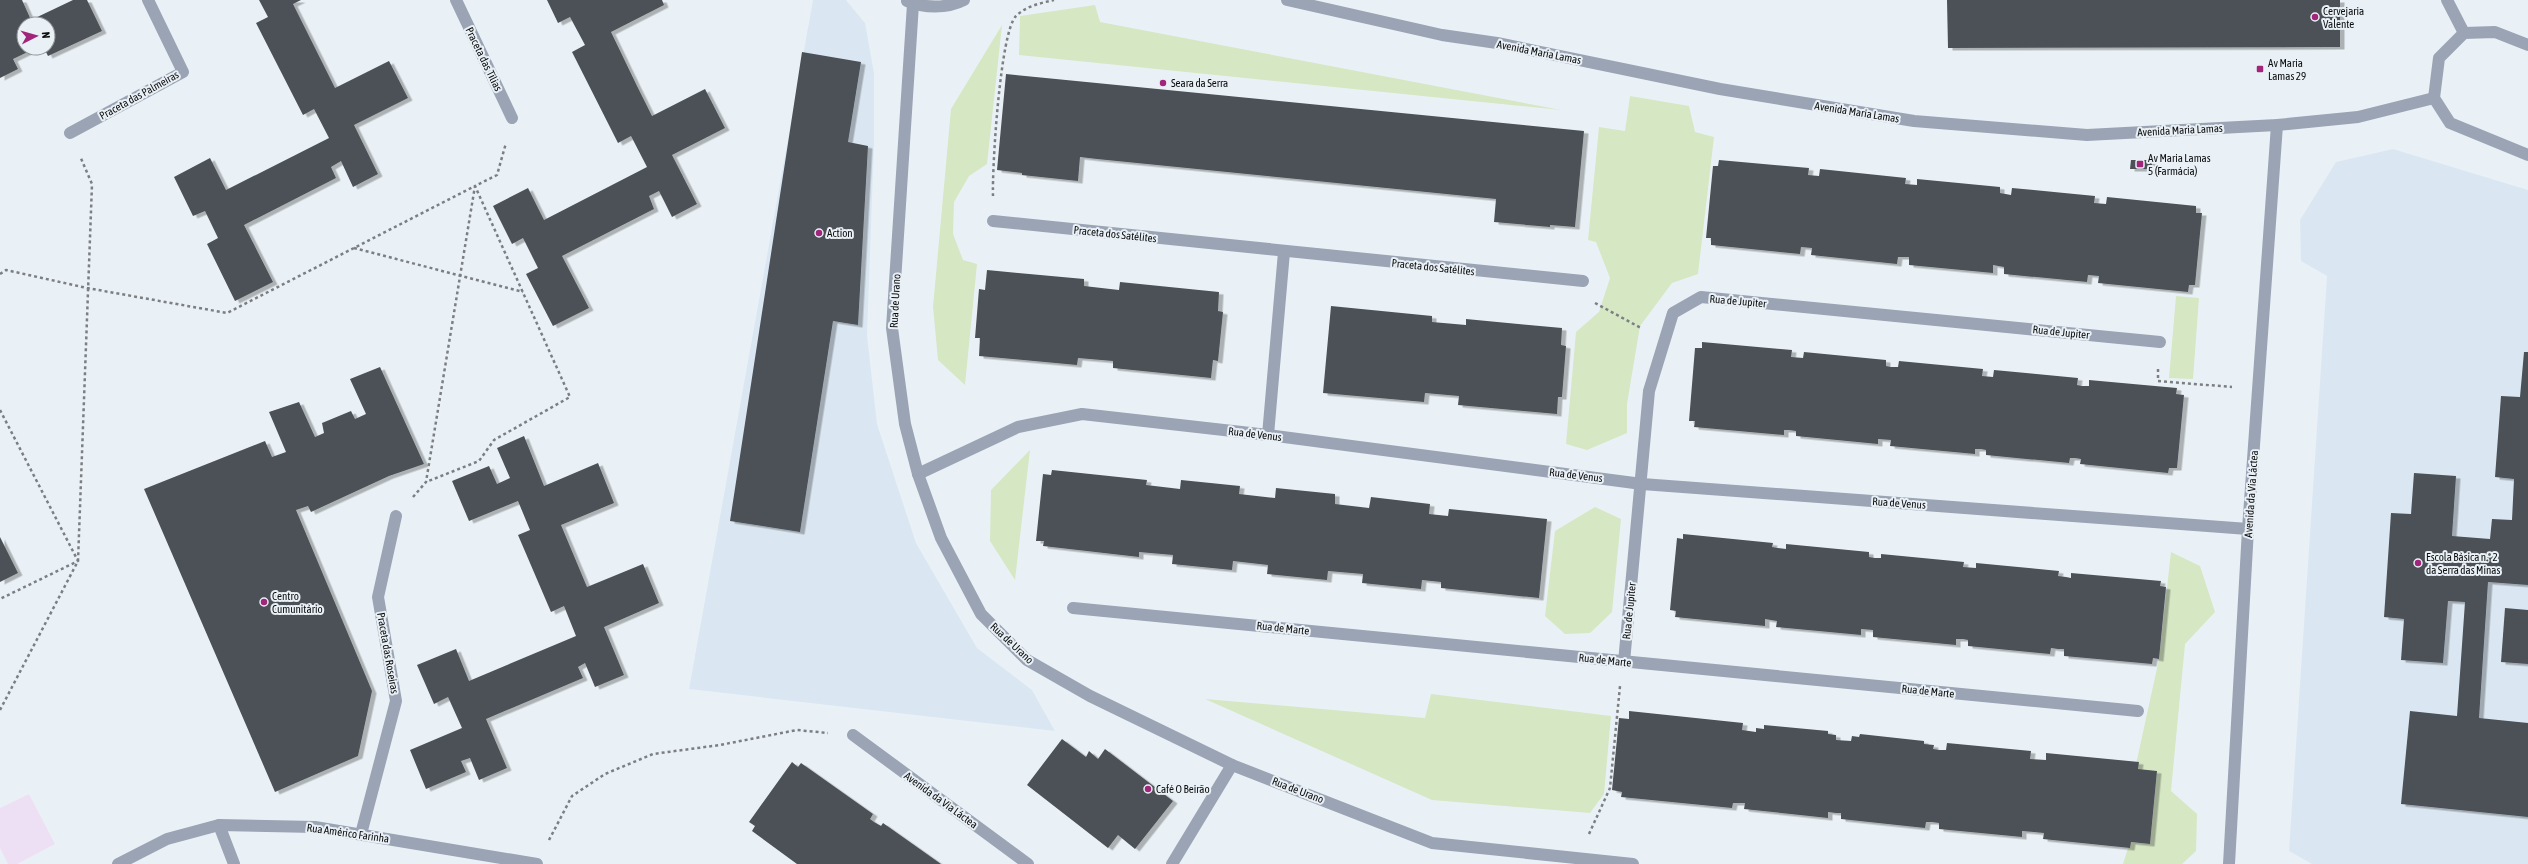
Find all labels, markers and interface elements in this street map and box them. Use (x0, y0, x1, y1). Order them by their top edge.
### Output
place label: Cervejaria Valente (2323, 5, 2364, 30)
marker: Cervejaria Valente (2310, 12, 2320, 22)
north arrow (16, 16, 56, 56)
street label: Praceta das Tílias (463, 25, 505, 93)
text: N (40, 31, 52, 39)
street label: Avenida Maria Lamas (1496, 38, 1582, 66)
place label: Av Maria Lamas 29 (2268, 57, 2306, 82)
marker: Av Maria Lamas 29 (2255, 64, 2265, 74)
street label: Praceta das Palmeiras (97, 68, 181, 122)
place label: Seara da Serra (1171, 77, 1228, 89)
marker: Seara da Serra (1158, 78, 1168, 88)
street label: Avenida Maria Lamas (1814, 99, 1900, 125)
street label: Avenida Maria Lamas (2137, 122, 2223, 138)
place label: Av Maria Lamas 5 (Farmácia) (2148, 152, 2211, 177)
marker: Av Maria Lamas 5 (Farmácia) (2135, 159, 2145, 169)
street label: Praceta dos Satélites (1073, 224, 1157, 244)
place label: Action (827, 227, 853, 239)
marker: Action (814, 228, 824, 238)
street label: Praceta dos Satélites (1391, 257, 1475, 277)
street label: Rua de Urano (888, 274, 902, 328)
street label: Rua de Jupiter (1709, 293, 1768, 310)
street label: Rua de Jupiter (2032, 323, 2091, 341)
street label: Rua de Venus (1228, 425, 1283, 443)
street label: Avenida da Via Láctea (2242, 450, 2260, 538)
street label: Rua de Venus (1549, 466, 1604, 484)
street label: Rua de Venus (1872, 495, 1926, 511)
place label: Escola Básica n.º 2 da Serra das Minas (2426, 551, 2500, 576)
marker: Escola Básica n.º 2 da Serra das Minas (2413, 558, 2423, 568)
street label: Rua de Jupiter (1620, 581, 1638, 640)
place label: Centro Cumunitário (272, 590, 323, 615)
marker: Centro Cumunitário (259, 597, 269, 607)
street label: Praceta das Roseiras (375, 611, 401, 695)
street label: Rua de Marte (1256, 619, 1310, 637)
street label: Rua de Urano (988, 620, 1036, 666)
street label: Rua de Marte (1578, 651, 1632, 669)
street label: Rua de Marte (1901, 682, 1955, 700)
street label: Avenida da Via Láctea (902, 769, 980, 831)
street label: Rua de Urano (1271, 775, 1325, 805)
place label: Café O Beirão (1156, 783, 1210, 795)
marker: Café O Beirão (1143, 784, 1153, 794)
street label: Rua Américo Farinha (306, 821, 390, 845)

